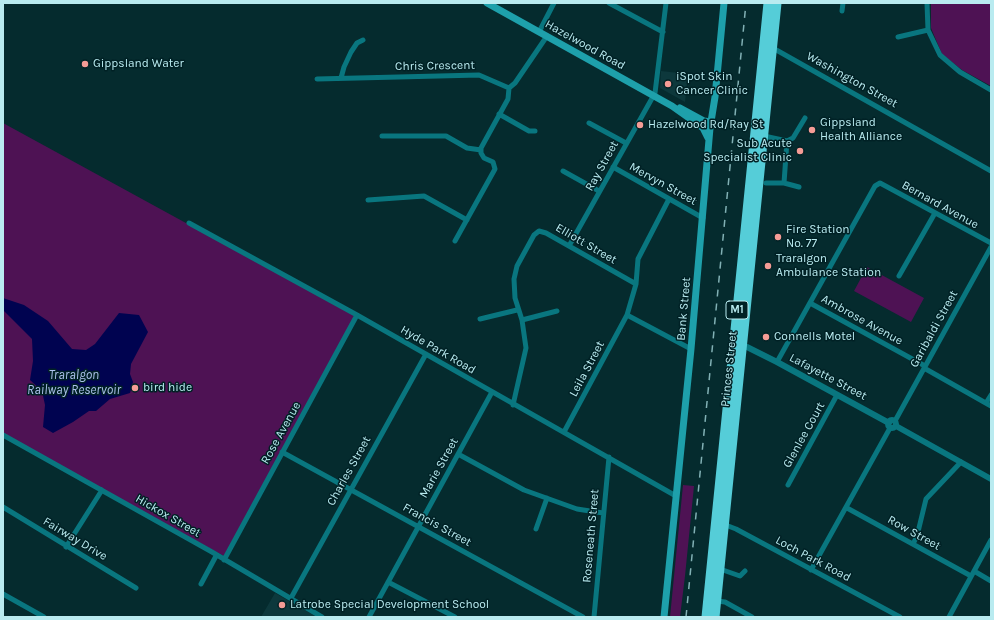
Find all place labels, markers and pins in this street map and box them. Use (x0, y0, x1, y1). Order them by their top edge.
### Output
place label: Gippsland Water (93, 57, 184, 71)
marker: Gippsland Water (80, 59, 90, 69)
place label: iSpot Skin Cancer Clinic (676, 70, 748, 98)
marker: iSpot Skin Cancer Clinic (663, 79, 673, 89)
place label: Gippsland Health Alliance (820, 116, 902, 144)
place label: Hazelwood Rd/Ray St (648, 118, 763, 132)
marker: Hazelwood Rd/Ray St (635, 120, 645, 130)
marker: Gippsland Health Alliance (807, 125, 817, 135)
place label: Sub Acute Specialist Clinic (703, 137, 792, 165)
marker: Sub Acute Specialist Clinic (795, 146, 805, 156)
place label: Fire Station No. 77 (786, 223, 849, 251)
marker: Fire Station No. 77 (773, 232, 783, 242)
place label: Traralgon Ambulance Station (776, 252, 881, 280)
marker: Traralgon Ambulance Station (763, 261, 773, 271)
place label: Connells Motel (774, 330, 855, 344)
marker: Connells Motel (761, 332, 771, 342)
place label: bird hide (143, 381, 192, 395)
marker: bird hide (130, 383, 140, 393)
place label: Latrobe Special Development School (290, 598, 489, 612)
marker: Latrobe Special Development School (277, 600, 287, 610)

